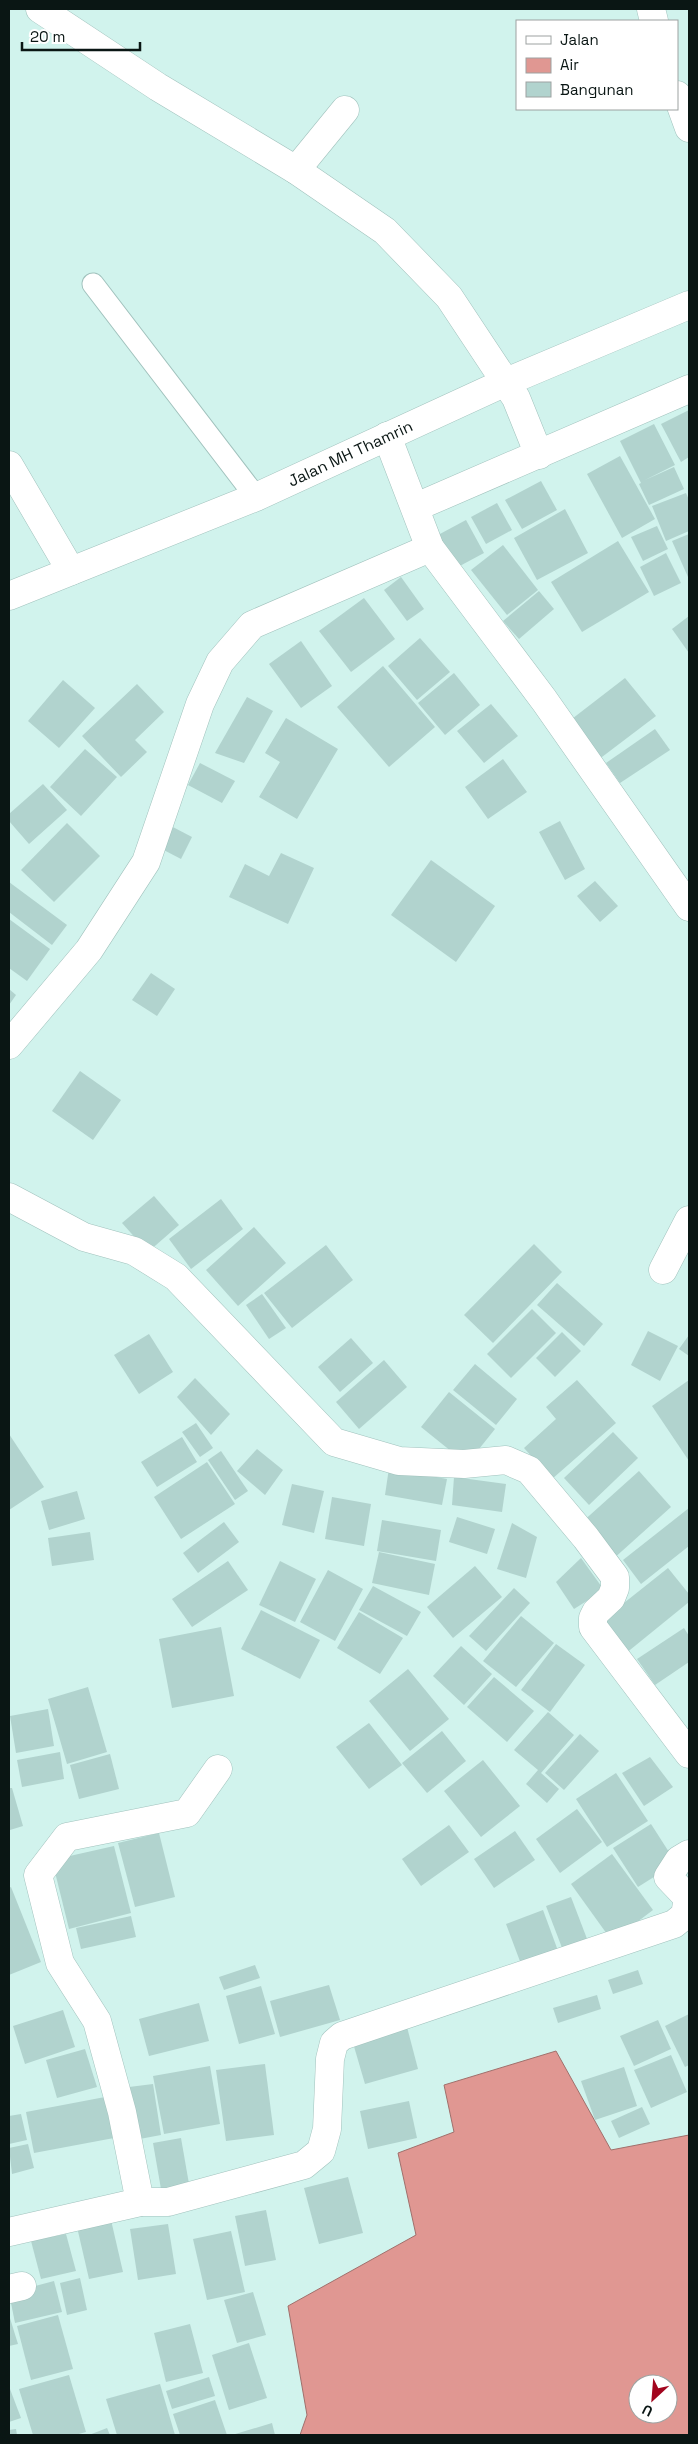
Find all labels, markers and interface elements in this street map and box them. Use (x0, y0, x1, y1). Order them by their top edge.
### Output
scale bar (22, 20, 140, 52)
legend (516, 20, 678, 110)
text: 20 m (30, 27, 65, 46)
text: Jalan (560, 30, 599, 49)
text: Air (560, 55, 579, 74)
text: Bangunan (560, 80, 634, 99)
street label: Jalan MH Thamrin (284, 415, 416, 492)
north arrow (628, 2374, 678, 2424)
text: U (639, 2401, 655, 2421)

